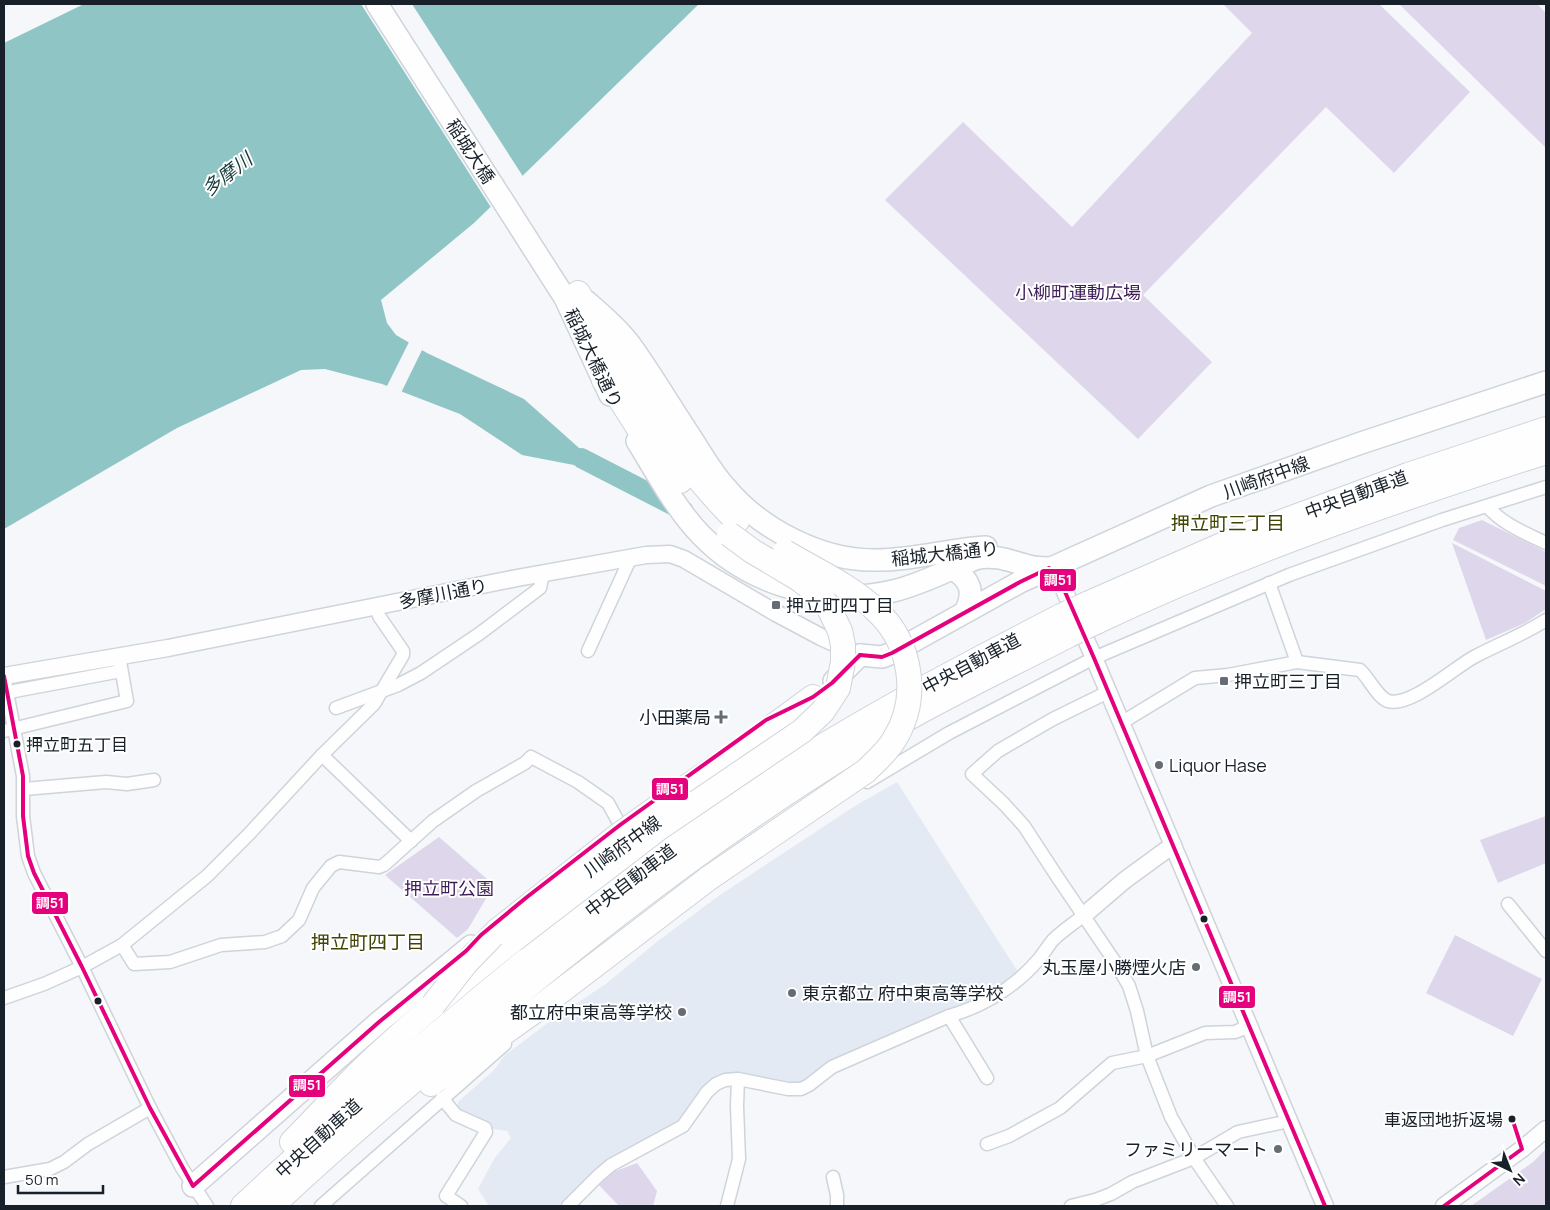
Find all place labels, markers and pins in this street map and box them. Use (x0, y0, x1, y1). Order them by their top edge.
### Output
place label: 押立町四丁目 (786, 593, 894, 617)
marker: 押立町四丁目 (770, 599, 782, 611)
place label: 押立町三丁目 (1234, 669, 1342, 693)
marker: 押立町三丁目 (1218, 675, 1230, 687)
place label: 小田薬局 (639, 705, 711, 729)
marker: 小田薬局 (715, 711, 727, 723)
place label: 押立町五丁目 (26, 733, 128, 756)
marker: 押立町五丁目 (12, 739, 22, 749)
place label: Liquor Hase (1169, 753, 1267, 777)
marker: Liquor Hase (1153, 759, 1165, 771)
unlabelled marker (1199, 914, 1209, 924)
place label: 丸玉屋小勝煙火店 (1042, 955, 1186, 979)
marker: 丸玉屋小勝煙火店 (1190, 961, 1202, 973)
place label: 東京都立 府中東高等学校 (802, 981, 1004, 1005)
marker: 東京都立 府中東高等学校 (786, 987, 798, 999)
unlabelled marker (93, 996, 103, 1006)
place label: 都立府中東高等学校 (510, 1000, 672, 1024)
marker: 都立府中東高等学校 (676, 1006, 688, 1018)
place label: 車返団地折返場 (1384, 1108, 1503, 1131)
marker: 車返団地折返場 (1507, 1114, 1517, 1124)
place label: ファミリーマート (1124, 1137, 1268, 1161)
marker: ファミリーマート (1272, 1143, 1284, 1155)

